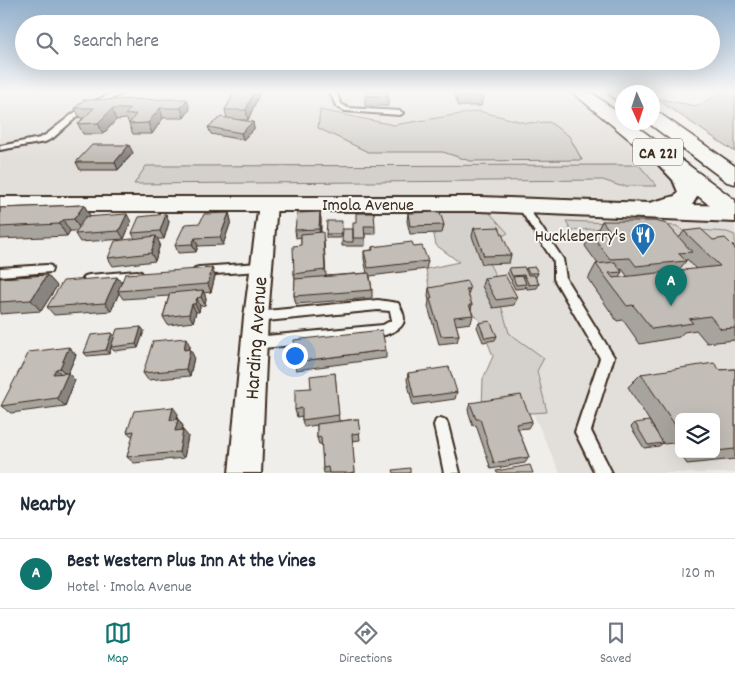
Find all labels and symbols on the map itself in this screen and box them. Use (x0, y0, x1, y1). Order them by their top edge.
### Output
north arrow (615, 85, 660, 130)
road number: CA 221 (633, 138, 683, 166)
street label: Imola Avenue (322, 194, 414, 219)
restaurant icon: Huckleberry's (630, 222, 656, 256)
place label: Huckleberry's (535, 225, 626, 250)
pin: A (655, 265, 687, 306)
street label: Harding Avenue (239, 276, 277, 401)
your location (282, 343, 308, 369)

